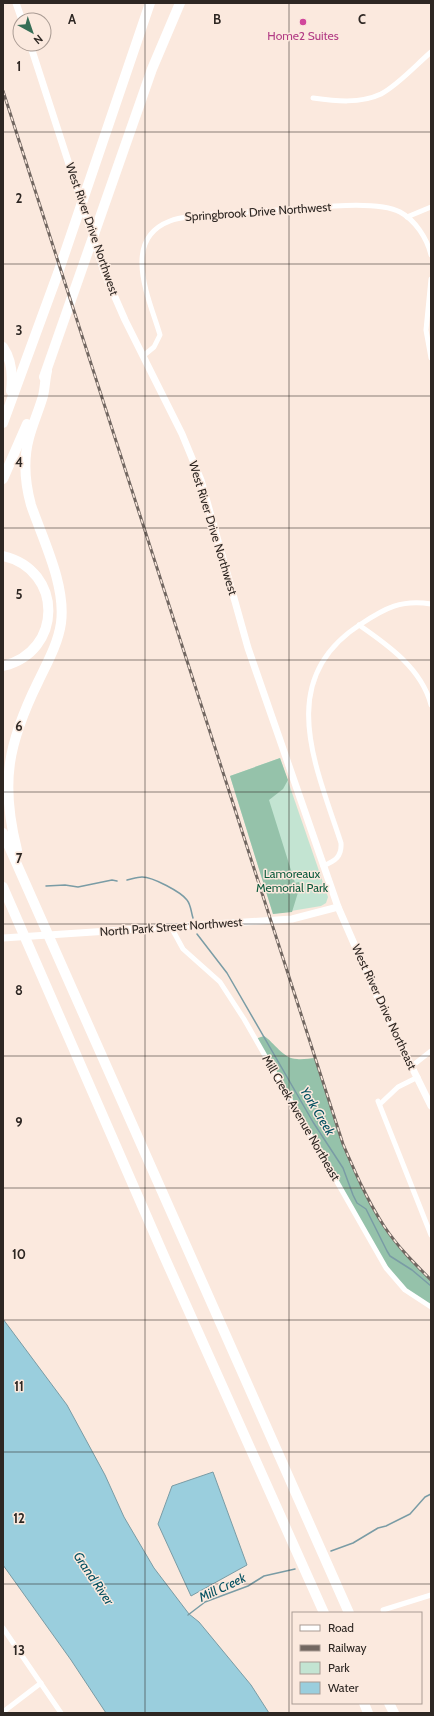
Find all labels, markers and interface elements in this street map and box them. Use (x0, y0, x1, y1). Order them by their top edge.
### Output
text: A (68, 11, 77, 27)
text: B (213, 11, 221, 27)
text: C (358, 11, 366, 27)
north arrow (12, 12, 52, 52)
marker: Home2 Suites (298, 17, 308, 27)
place label: Home2 Suites (267, 28, 339, 43)
text: N (31, 32, 46, 48)
text: 1 (17, 58, 21, 74)
street label: West River Drive Northwest (63, 160, 122, 297)
text: 2 (16, 190, 23, 206)
street label: Springbrook Drive Northwest (184, 199, 332, 224)
text: 3 (15, 322, 23, 338)
text: 4 (15, 454, 23, 470)
street label: West River Drive Northwest (186, 459, 241, 597)
text: 5 (16, 586, 23, 602)
text: 6 (15, 718, 23, 734)
text: 7 (16, 850, 23, 866)
park label: Lamoreaux Memorial Park (256, 866, 329, 895)
street label: North Park Street Northwest (99, 914, 243, 939)
street label: West River Drive Northeast (349, 942, 420, 1072)
text: 8 (15, 982, 23, 998)
street label: Mill Creek Avenue Northeast (259, 1052, 344, 1183)
water label: York Creek (297, 1084, 339, 1139)
text: 9 (15, 1114, 23, 1130)
text: 10 (12, 1246, 26, 1262)
text: 11 (14, 1378, 24, 1394)
text: 12 (13, 1510, 25, 1526)
water label: Grand River (70, 1548, 118, 1608)
water label: Mill Creek (195, 1569, 248, 1605)
legend (292, 1612, 422, 1704)
text: Road (328, 1620, 354, 1635)
text: Railway (328, 1640, 366, 1655)
text: 13 (13, 1642, 25, 1658)
text: Park (328, 1660, 350, 1675)
text: Water (328, 1680, 359, 1695)

